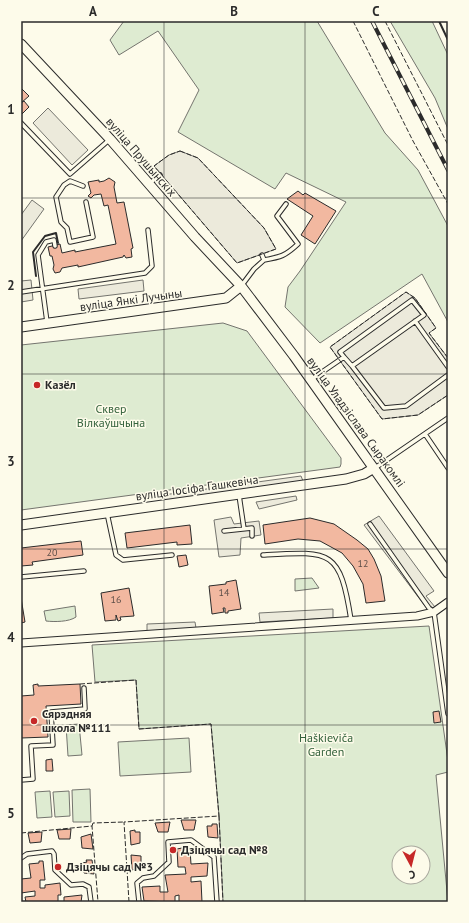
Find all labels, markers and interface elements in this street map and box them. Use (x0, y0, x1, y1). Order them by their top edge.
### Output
text: A (89, 3, 97, 20)
text: B (230, 3, 238, 20)
text: C (372, 3, 380, 20)
text: 1 (7, 101, 15, 118)
street label: вуліца Прушынскіх (103, 114, 180, 199)
text: 2 (7, 277, 15, 294)
street label: вуліца Янкі Лучыны (79, 285, 183, 314)
street label: вуліца Уладзіслава Сыракомлі (304, 354, 409, 490)
place label: Казёл (45, 377, 76, 392)
marker: Казёл (32, 380, 42, 390)
park label: Сквер Вілкаўшчына (77, 401, 145, 430)
text: 3 (7, 453, 15, 470)
street label: вуліца Іосіфа Гашкевіча (135, 471, 259, 504)
house number: 20 (47, 546, 58, 559)
house number: 12 (358, 557, 368, 570)
house number: 14 (219, 586, 230, 599)
house number: 16 (111, 593, 121, 606)
text: 4 (7, 629, 15, 646)
place label: Сярэдняя школа №111 (42, 706, 111, 735)
marker: Сярэдняя школа №111 (29, 716, 39, 726)
park label: Haškieviča Garden (299, 730, 353, 759)
text: 5 (7, 805, 15, 822)
place label: Дзіцячы сад №8 (181, 842, 268, 857)
marker: Дзіцячы сад №8 (168, 845, 178, 855)
north arrow (391, 845, 431, 885)
place label: Дзіцячы сад №3 (66, 859, 153, 874)
marker: Дзіцячы сад №3 (53, 862, 63, 872)
text: С (408, 868, 416, 882)

